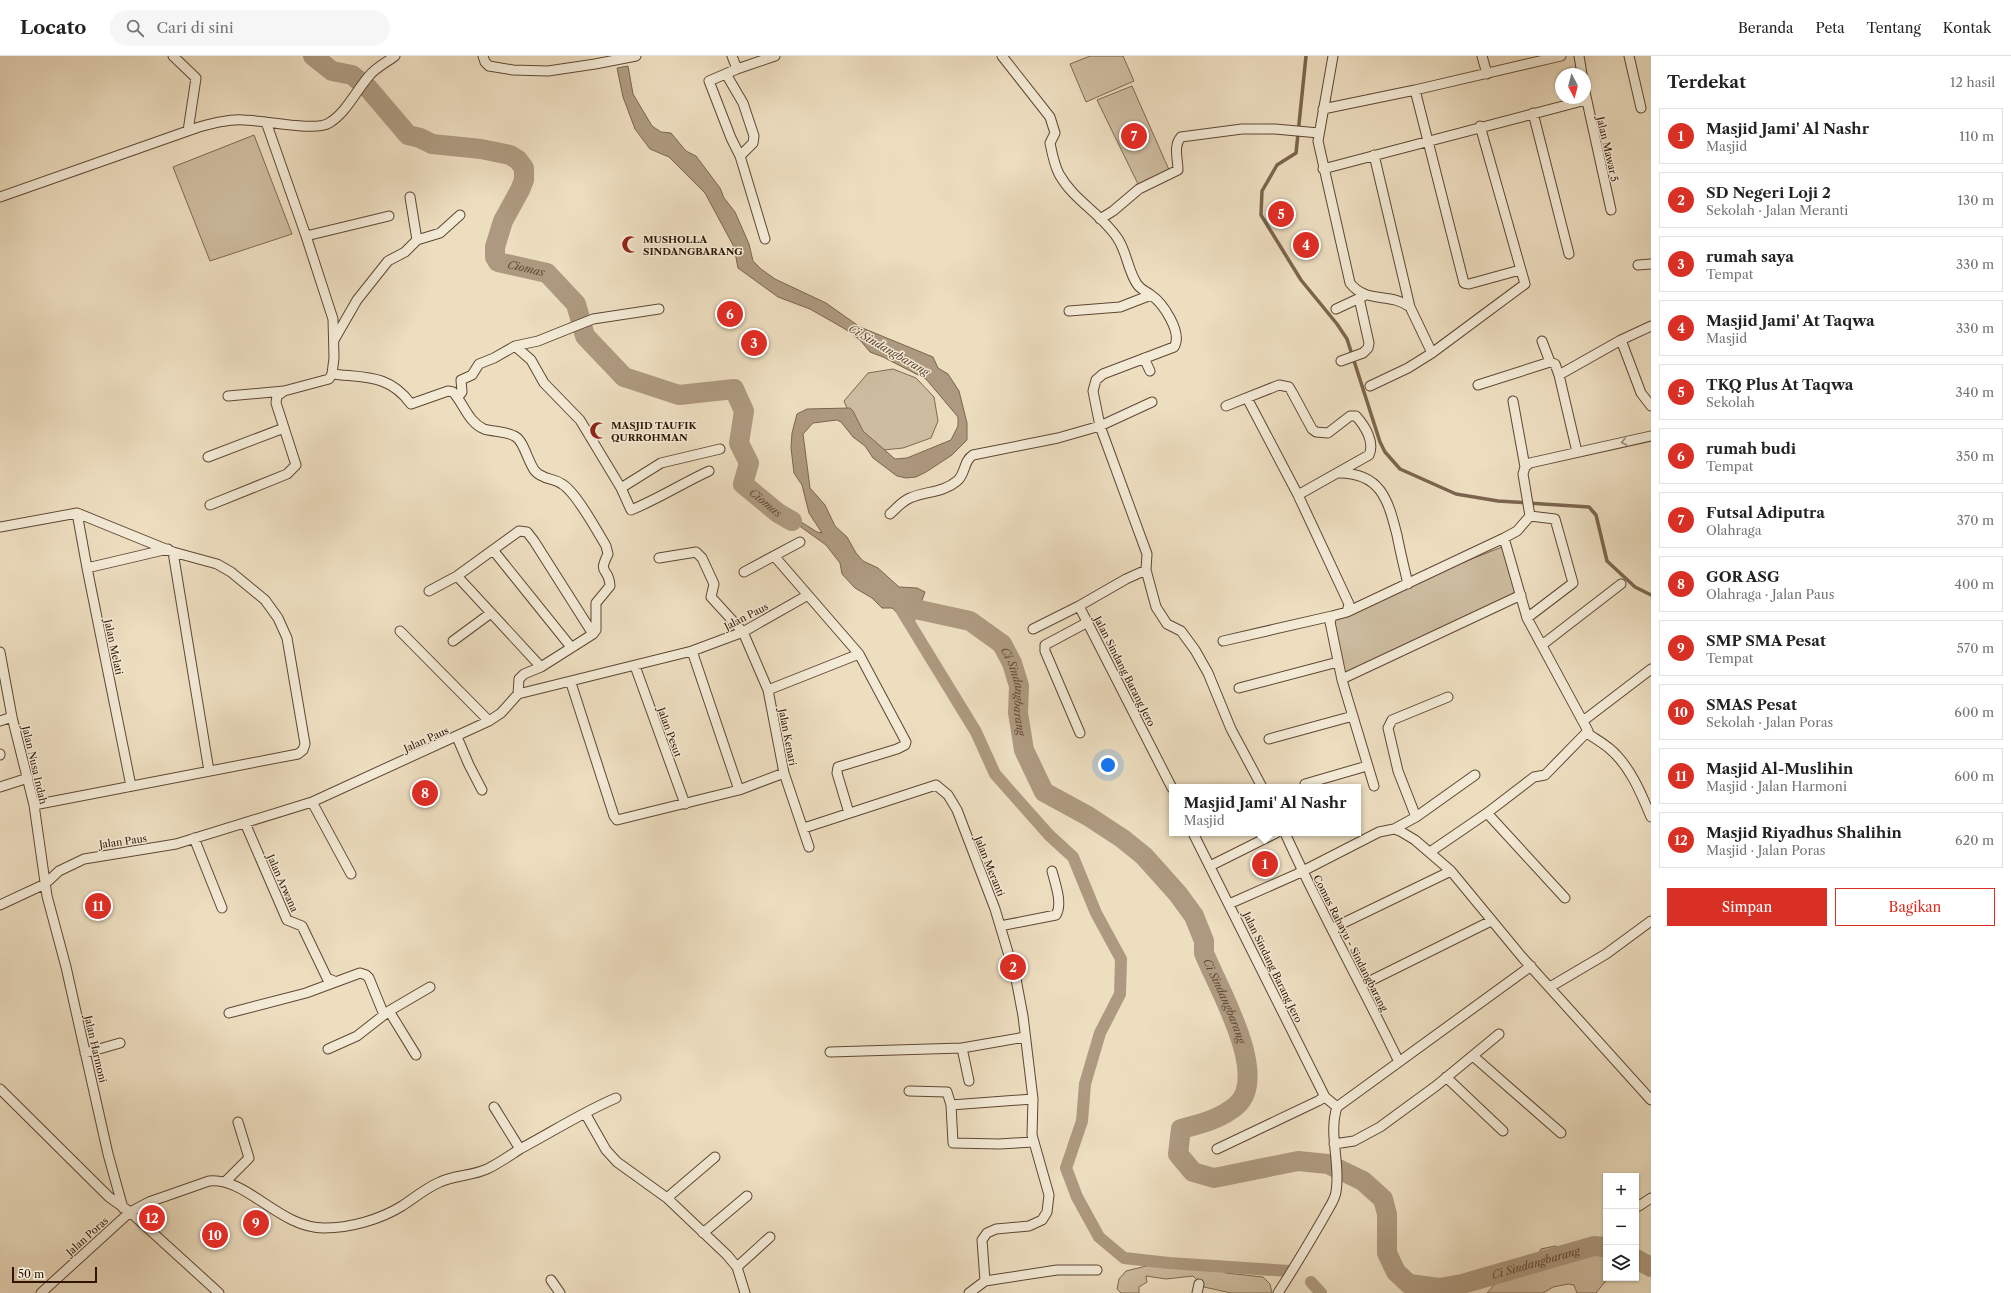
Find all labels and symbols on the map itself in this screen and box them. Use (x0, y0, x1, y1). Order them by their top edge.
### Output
north arrow (1555, 68, 1591, 104)
street label: Jalan Mawar 5 (1593, 113, 1621, 183)
pin: 7 (1121, 121, 1147, 151)
pin: 5 (1268, 199, 1294, 229)
pin: 4 (1293, 230, 1319, 260)
place label: MUSHOLLA SINDANGBARANG (643, 233, 743, 258)
mosque icon: MUSHOLLA SINDANGBARANG (620, 235, 640, 255)
water label: Ciomas (506, 257, 546, 279)
pin: 6 (717, 299, 743, 329)
water label: Ci Sindangbarang (846, 321, 933, 379)
pin: 3 (741, 328, 767, 358)
place label: MASJID TAUFIK QURROHMAN (611, 419, 697, 444)
mosque icon: MASJID TAUFIK QURROHMAN (588, 421, 608, 441)
one-way arrow (1621, 438, 1627, 446)
water label: Ciomas (746, 485, 784, 521)
street label: Jalan Paus (720, 600, 771, 634)
street label: Jalan Sindang Barang Jero (1090, 612, 1158, 728)
street label: Jalan Melati (101, 616, 126, 676)
water label: Ci Sindangbarang (998, 645, 1029, 738)
street label: Jalan Pesut (654, 704, 685, 759)
street label: Jalan Kenari (775, 706, 799, 767)
street label: Jalan Nusa Indah (19, 723, 50, 806)
street label: Jalan Paus (400, 724, 451, 756)
your location (1098, 755, 1118, 775)
pin: 8 (412, 778, 438, 808)
street label: Jalan Paus (96, 832, 148, 852)
street label: Jalan Meranti (971, 832, 1007, 898)
pin: 1 (1252, 849, 1278, 879)
street label: Jalan Arwana (263, 850, 301, 915)
street label: Comas Rahayu - Sindangbarang (1310, 873, 1391, 1014)
pin: 11 (85, 891, 111, 921)
street label: Jalan Sindang Barang Jero (1239, 908, 1305, 1025)
pin: 2 (1000, 952, 1026, 982)
water label: Ci Sindangbarang (1200, 956, 1249, 1046)
street label: Jalan Harmoni (81, 1012, 110, 1084)
pin: 12 (139, 1203, 165, 1233)
pin: 9 (243, 1208, 269, 1238)
street label: Jalan Poras (62, 1214, 111, 1260)
pin: 10 (202, 1220, 228, 1250)
water label: Ci Sindangbarang (1490, 1243, 1583, 1282)
scale bar (12, 1265, 97, 1284)

